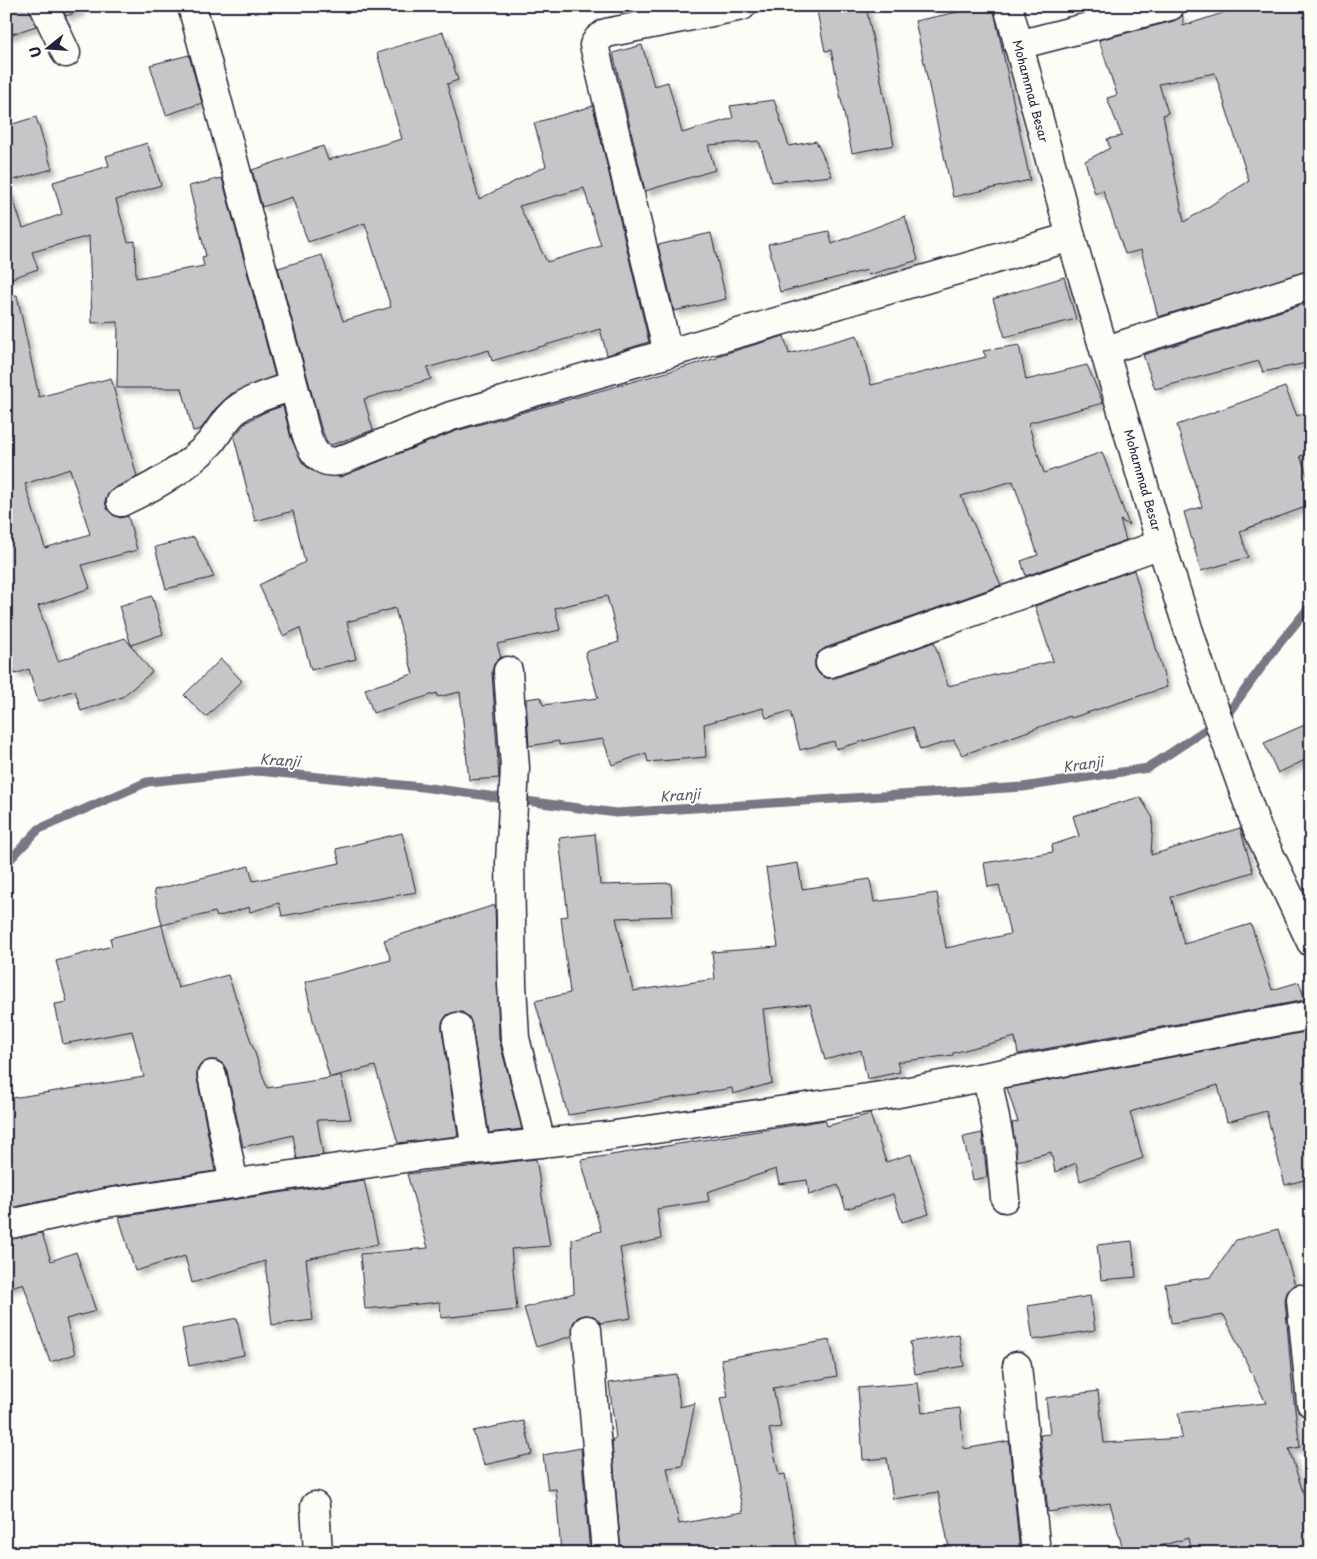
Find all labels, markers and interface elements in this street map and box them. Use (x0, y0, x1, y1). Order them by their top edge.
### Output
north arrow (22, 22, 72, 72)
street label: Mohammad Besar (1009, 38, 1054, 145)
text: U (23, 44, 47, 60)
street label: Mohammad Besar (1120, 427, 1166, 534)
water label: Kranji (259, 748, 303, 772)
water label: Kranji (1062, 751, 1106, 777)
water label: Kranji (659, 783, 703, 807)

